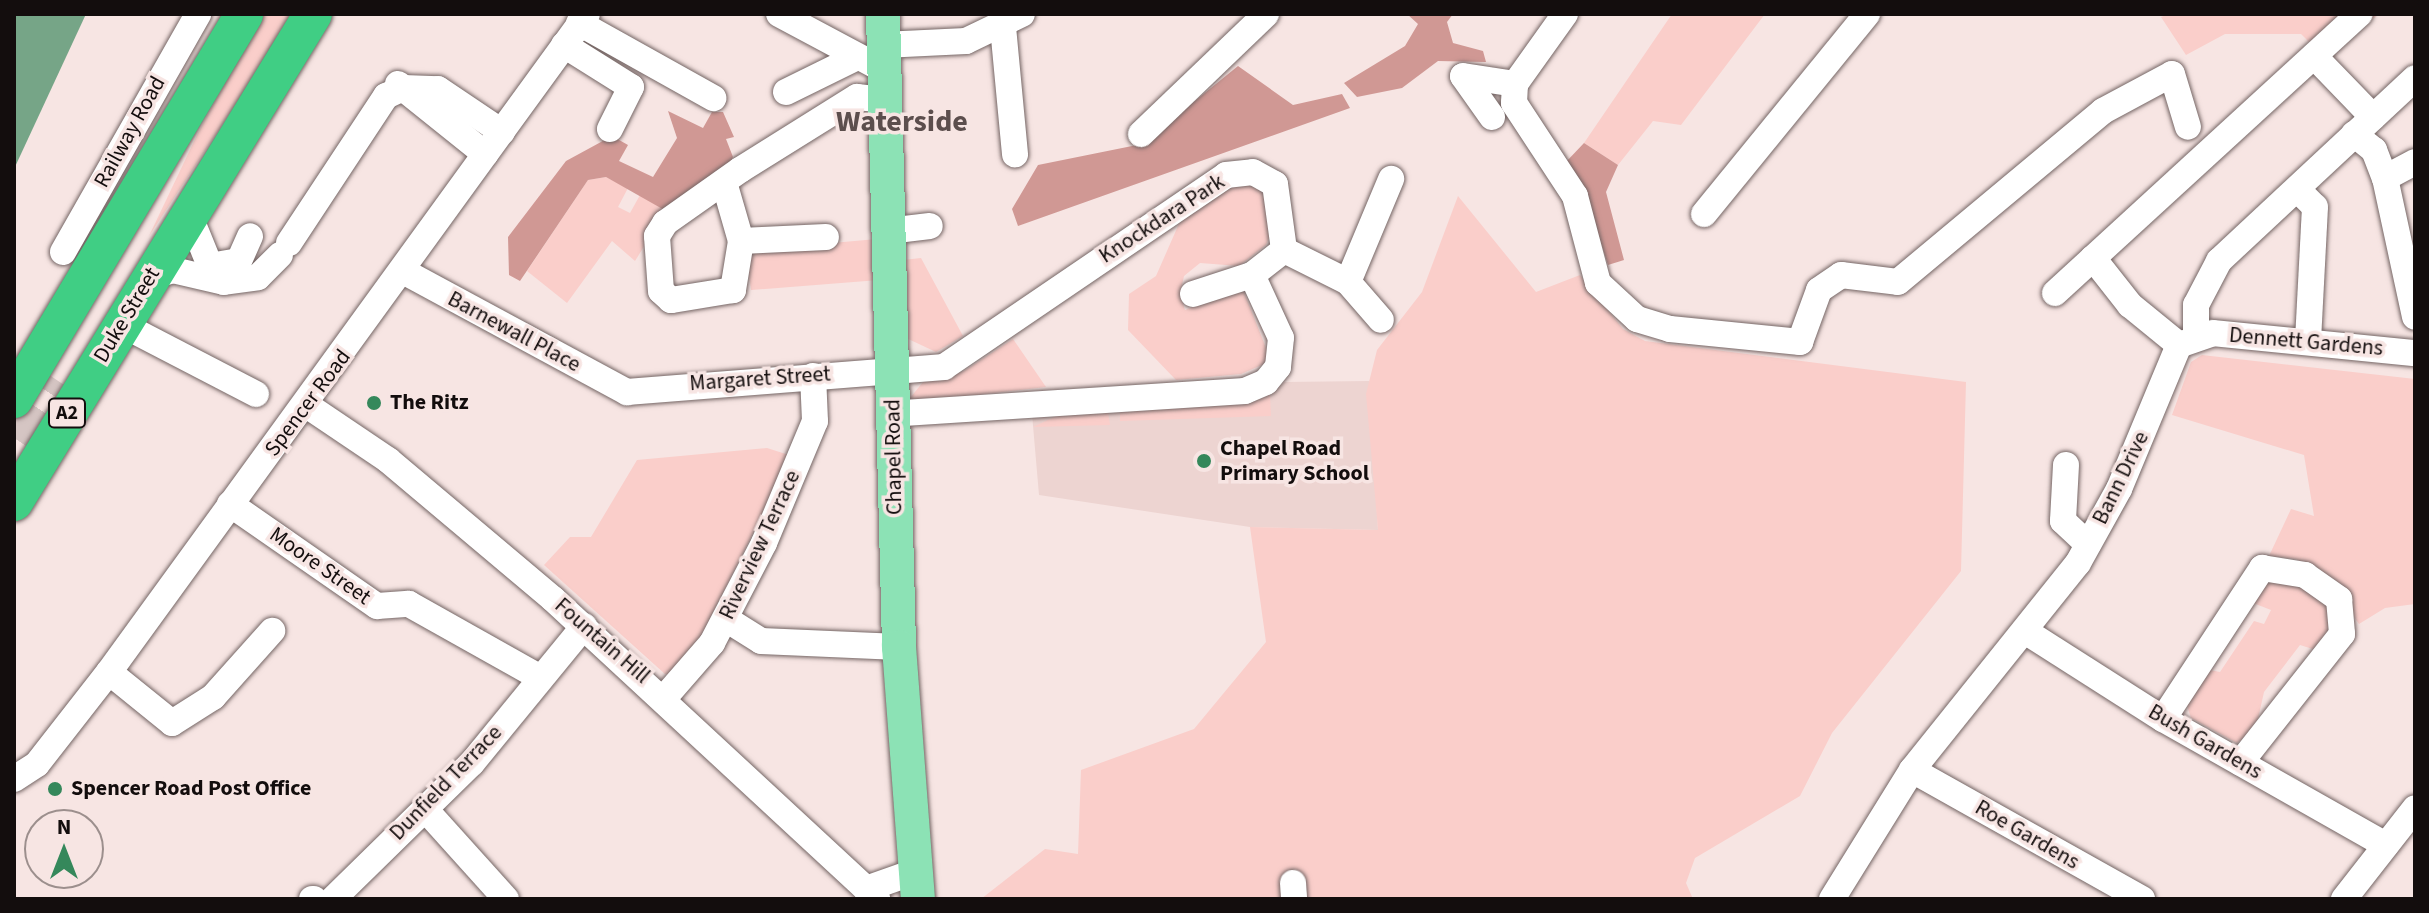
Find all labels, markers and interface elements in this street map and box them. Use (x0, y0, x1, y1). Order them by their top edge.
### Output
street label: Railway Road (89, 72, 171, 192)
district label: Waterside (836, 104, 968, 140)
street label: Knockdara Park (1094, 169, 1230, 269)
street label: Duke Street (88, 263, 166, 367)
street label: Barnewall Place (443, 286, 585, 378)
street label: Dennett Gardens (2228, 322, 2384, 362)
street label: Spencer Road (259, 344, 357, 462)
street label: Margaret Street (689, 361, 831, 397)
place label: The Ritz (390, 390, 469, 416)
marker: The Ritz (365, 394, 383, 412)
road number: A2 (47, 397, 87, 429)
street label: Chapel Road (880, 399, 908, 515)
street label: Bann Drive (2087, 427, 2155, 529)
place label: Chapel Road Primary School (1220, 435, 1369, 486)
marker: Chapel Road Primary School (1195, 452, 1213, 470)
street label: Riverview Terrace (714, 466, 806, 624)
street label: Moore Street (264, 521, 376, 611)
street label: Fountain Hill (549, 593, 655, 689)
street label: Bush Gardens (2143, 699, 2267, 785)
street label: Dunfield Terrace (384, 720, 508, 846)
place label: Spencer Road Post Office (71, 776, 311, 802)
marker: Spencer Road Post Office (46, 780, 64, 798)
street label: Roe Gardens (1970, 795, 2084, 875)
north arrow (24, 809, 104, 889)
text: N (57, 811, 71, 843)

